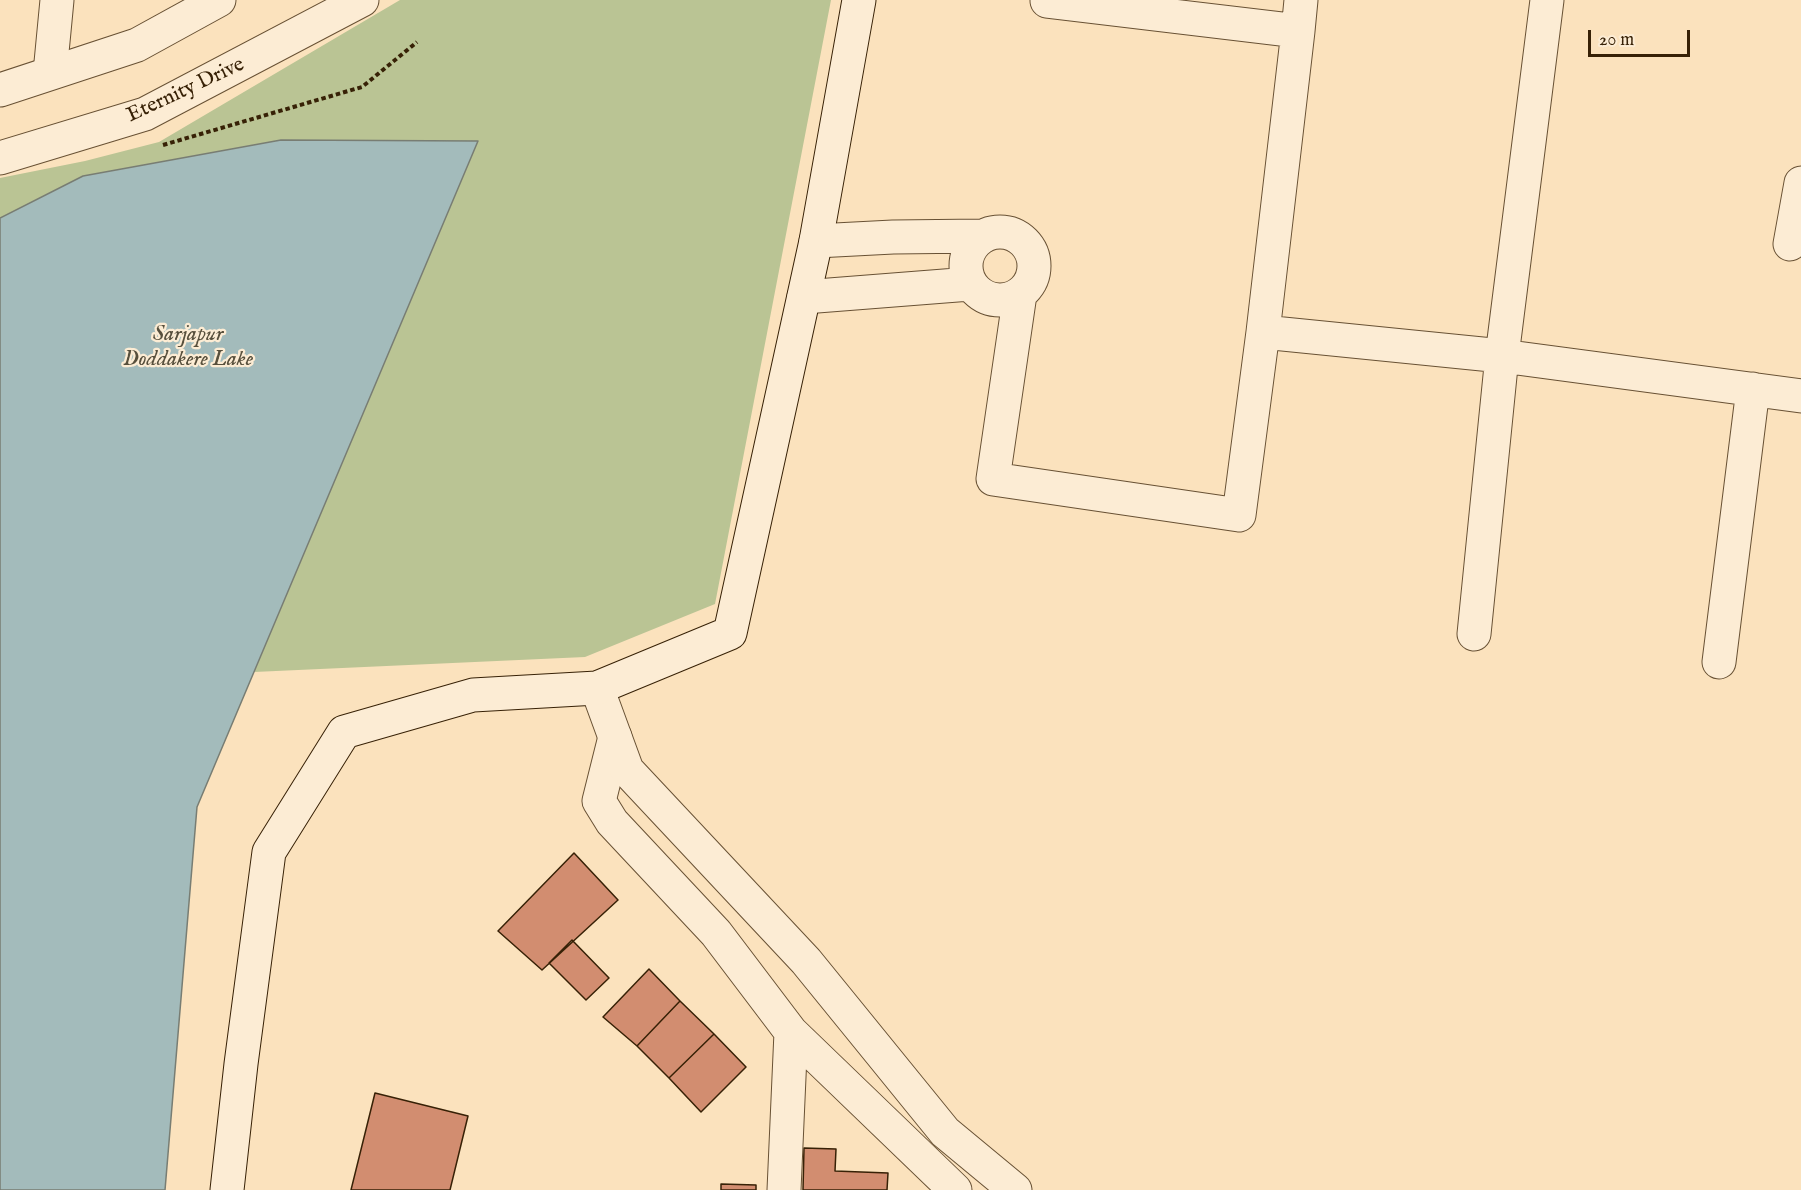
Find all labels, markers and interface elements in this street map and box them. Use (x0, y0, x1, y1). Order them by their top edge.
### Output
scale bar (1591, 18, 1693, 56)
text: 20 m (1599, 29, 1634, 52)
street label: Eternity Drive (123, 53, 249, 129)
water label: Sarjapur Doddakere Lake (123, 322, 253, 374)

